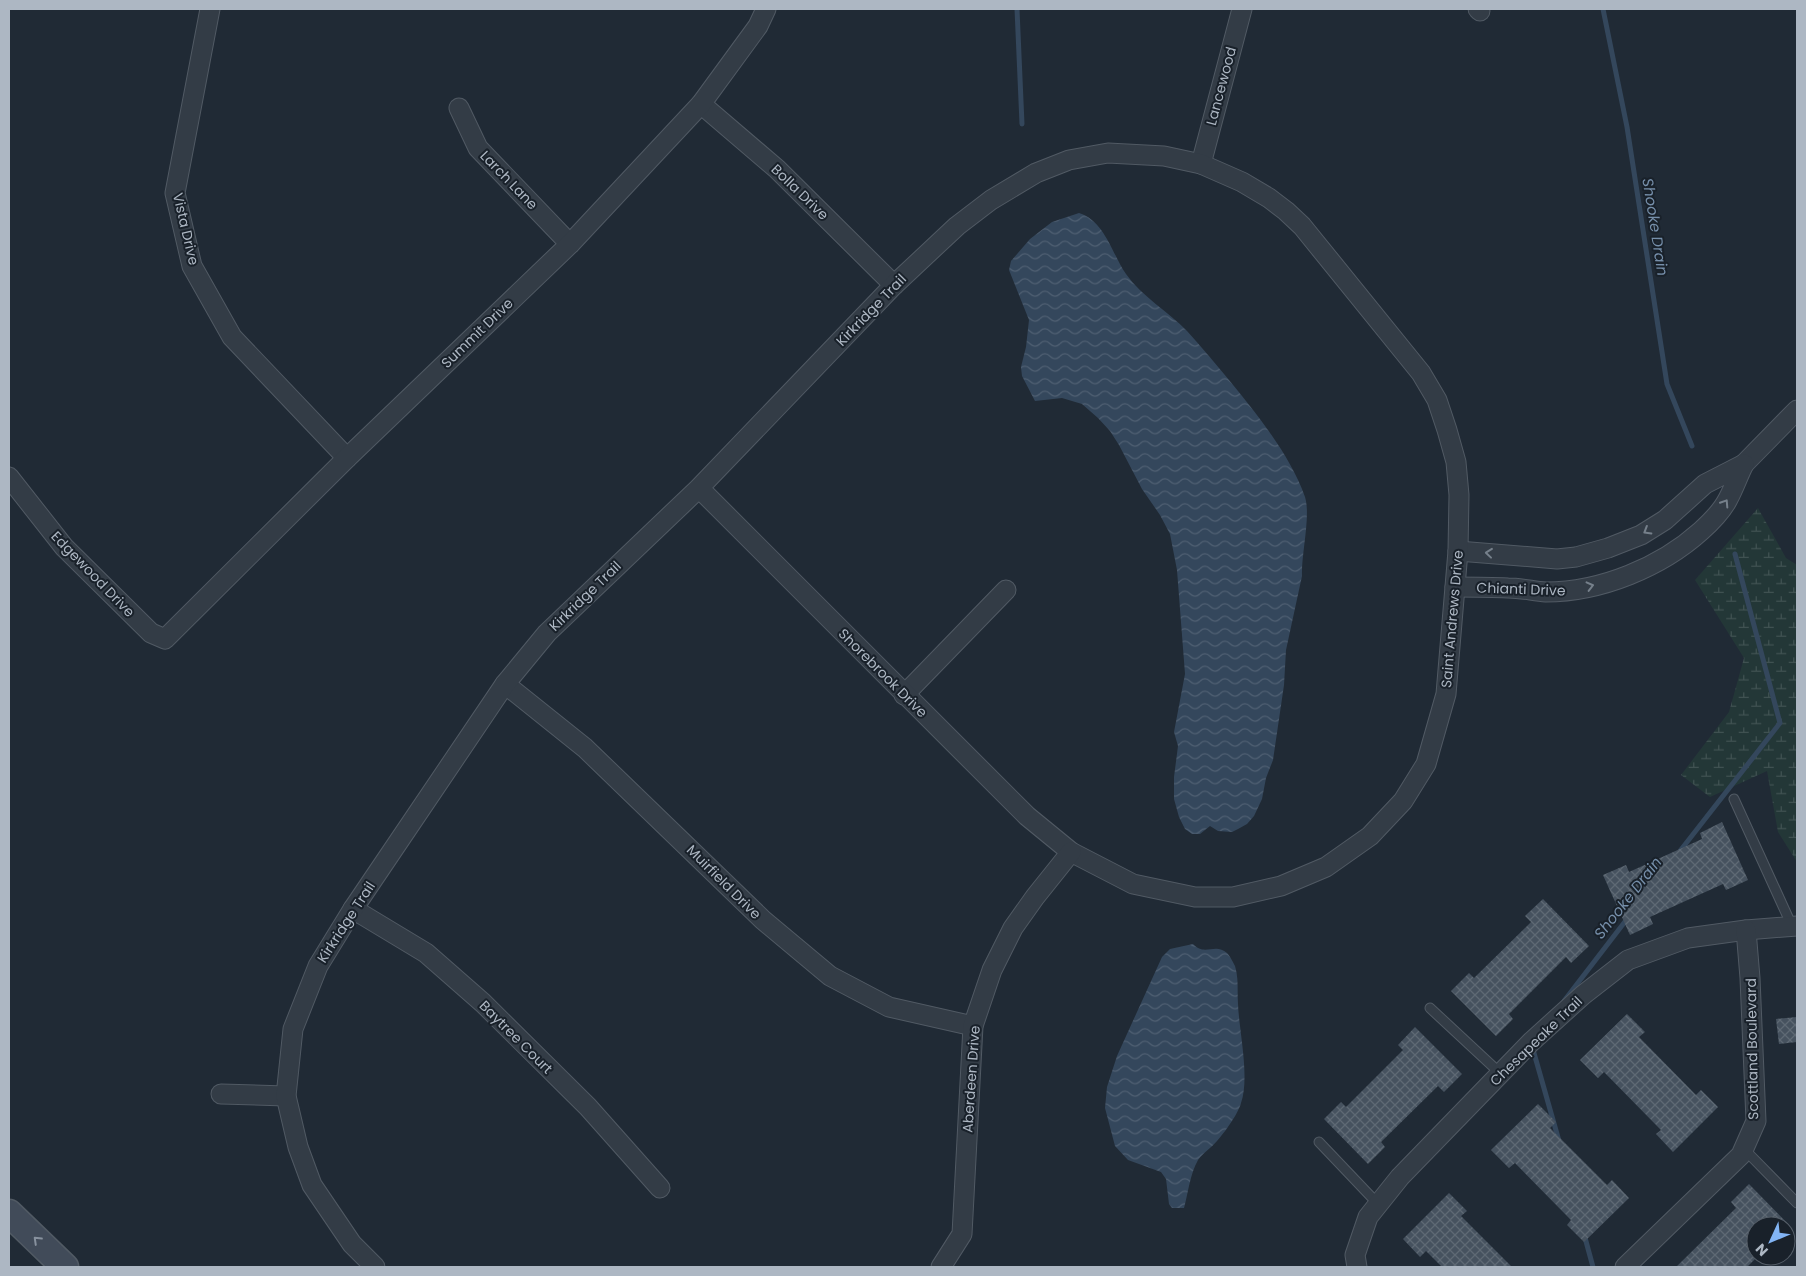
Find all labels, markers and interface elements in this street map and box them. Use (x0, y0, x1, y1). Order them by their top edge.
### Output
street label: Lancewood (1201, 45, 1241, 127)
street label: Larch Lane (476, 146, 542, 214)
street label: Bolla Drive (767, 160, 833, 225)
water label: Shooke Drain (1637, 177, 1674, 277)
street label: Vista Drive (168, 191, 204, 267)
street label: Kirkridge Trail (831, 269, 911, 351)
street label: Summit Drive (436, 293, 518, 373)
one-way arrow (1719, 499, 1728, 509)
one-way arrow (1643, 525, 1652, 535)
street label: Edgewood Drive (47, 527, 139, 622)
one-way arrow (1485, 548, 1493, 559)
street label: Saint Andrews Drive (1436, 549, 1468, 689)
street label: Kirkridge Trail (544, 556, 626, 636)
street label: Chianti Drive (1476, 577, 1566, 601)
one-way arrow (1586, 581, 1595, 592)
street label: Shorebrook Drive (834, 624, 932, 722)
street label: Muirfield Drive (682, 840, 766, 924)
water label: Shooke Drain (1589, 852, 1666, 943)
street label: Kirkridge Trail (312, 877, 380, 967)
street label: Scottland Boulevard (1741, 978, 1763, 1120)
street label: Chesapeake Trail (1485, 992, 1587, 1090)
street label: Baytree Court (475, 996, 557, 1078)
street label: Aberdeen Drive (957, 1024, 985, 1133)
north arrow (1746, 1216, 1796, 1266)
one-way arrow (34, 1237, 43, 1246)
text: N (1751, 1239, 1772, 1261)

